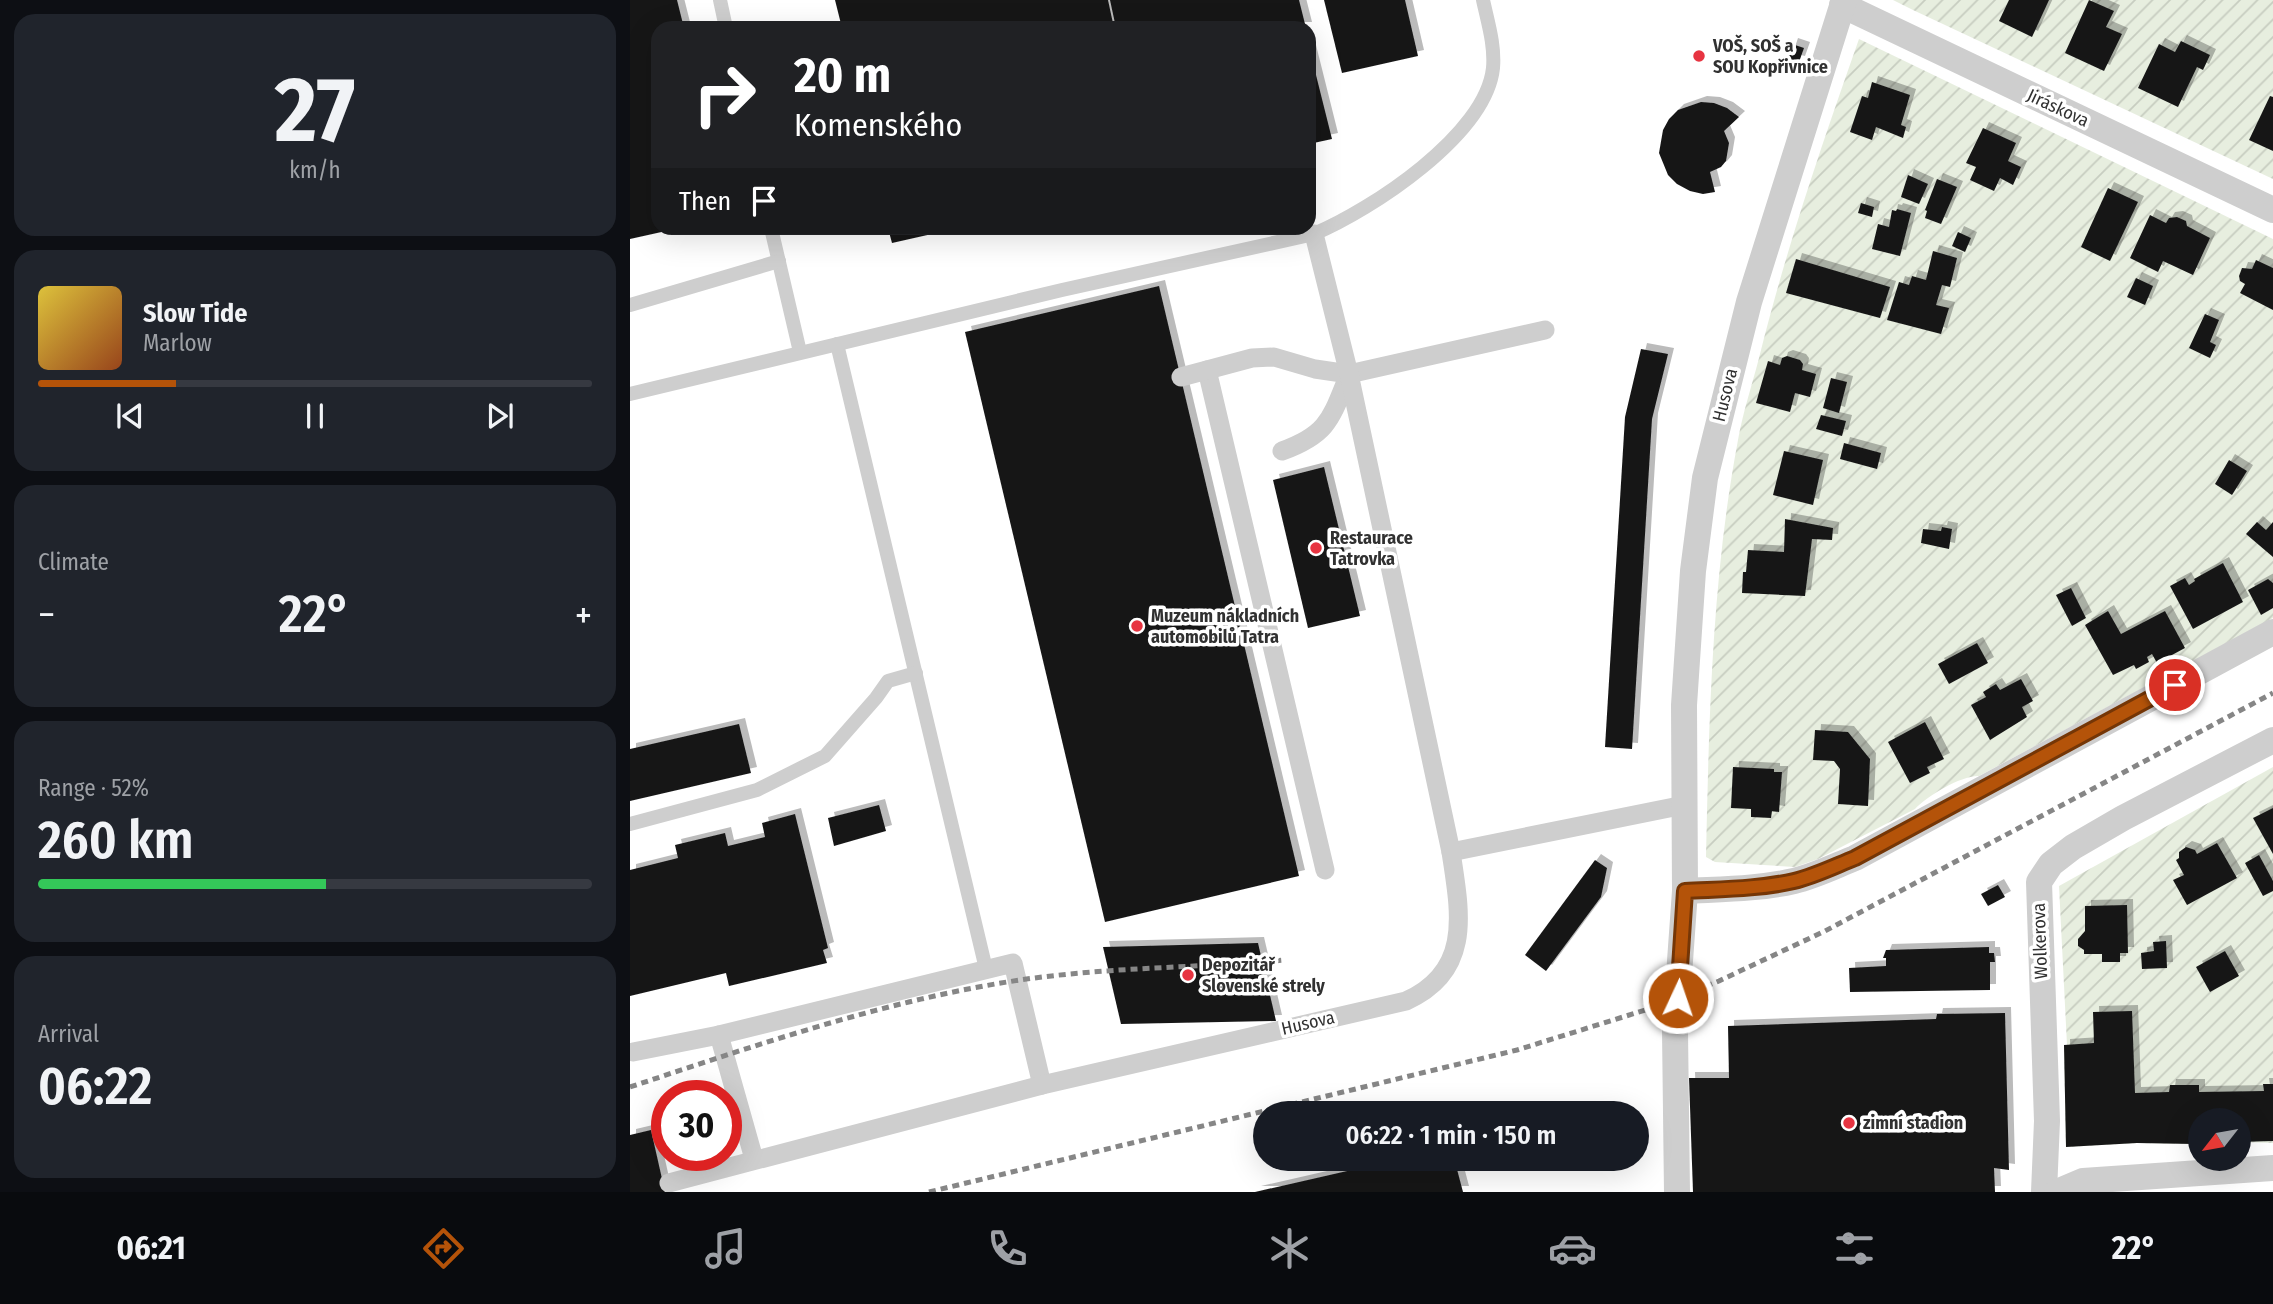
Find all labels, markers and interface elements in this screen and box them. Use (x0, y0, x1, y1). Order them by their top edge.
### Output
place label: VOŠ, SOŠ a SOU Kopřivnice (1712, 34, 1828, 78)
text: 20 m (794, 46, 891, 105)
marker: VOŠ, SOŠ a SOU Kopřivnice (1691, 48, 1707, 64)
icon: right (679, 49, 770, 140)
text: 27 (275, 56, 355, 165)
street label: Jiráskova (2024, 84, 2093, 132)
text: Komenského (794, 106, 962, 144)
text: km/h (289, 156, 341, 184)
icon: arrive (745, 182, 783, 220)
text: Then (679, 186, 731, 217)
text: Slow Tide (143, 298, 247, 329)
text: Marlow (143, 329, 212, 357)
street label: Husova (1708, 366, 1742, 424)
icon: previous (111, 397, 149, 435)
icon: pause (296, 397, 334, 435)
icon: next (481, 397, 519, 435)
place label: Restaurace Tatrovka (1330, 527, 1413, 570)
marker: Restaurace Tatrovka (1308, 540, 1324, 556)
text: Climate (38, 548, 109, 576)
text: 22° (279, 583, 351, 646)
text: − (38, 592, 55, 638)
text: + (575, 592, 592, 638)
place label: Muzeum nákladních automobilů Tatra (1151, 605, 1299, 648)
marker: Muzeum nákladních automobilů Tatra (1129, 618, 1145, 634)
pin (2145, 655, 2205, 715)
icon: arrive (2156, 666, 2194, 704)
text: Range · 52% (38, 774, 149, 802)
text: 260 km (38, 809, 194, 872)
street label: Wolkerova (2028, 902, 2052, 980)
place label: Depozitář Slovenské strely (1202, 954, 1325, 997)
position arrow (1641, 961, 1715, 1035)
marker: Depozitář Slovenské strely (1180, 967, 1196, 983)
street label: Husova (1279, 1006, 1337, 1040)
text: Arrival (38, 1020, 99, 1048)
text: 06:22 (38, 1055, 152, 1118)
speed limit sign: 30 (651, 1080, 742, 1171)
north arrow (2188, 1108, 2250, 1171)
map controls (2188, 1108, 2251, 1171)
place label: zimní stadion (1863, 1112, 1963, 1134)
marker: zimní stadion (1841, 1115, 1857, 1131)
text: 06:22 · 1 min · 150 m (1346, 1120, 1556, 1151)
icon: directions (419, 1224, 468, 1273)
icon: music (701, 1224, 750, 1273)
icon: phone (983, 1224, 1032, 1273)
icon: climate (1265, 1224, 1314, 1273)
icon: car (1548, 1224, 1597, 1273)
icon: filters (1830, 1224, 1879, 1273)
text: 06:21 (117, 1229, 186, 1267)
text: 22° (2112, 1229, 2156, 1267)

